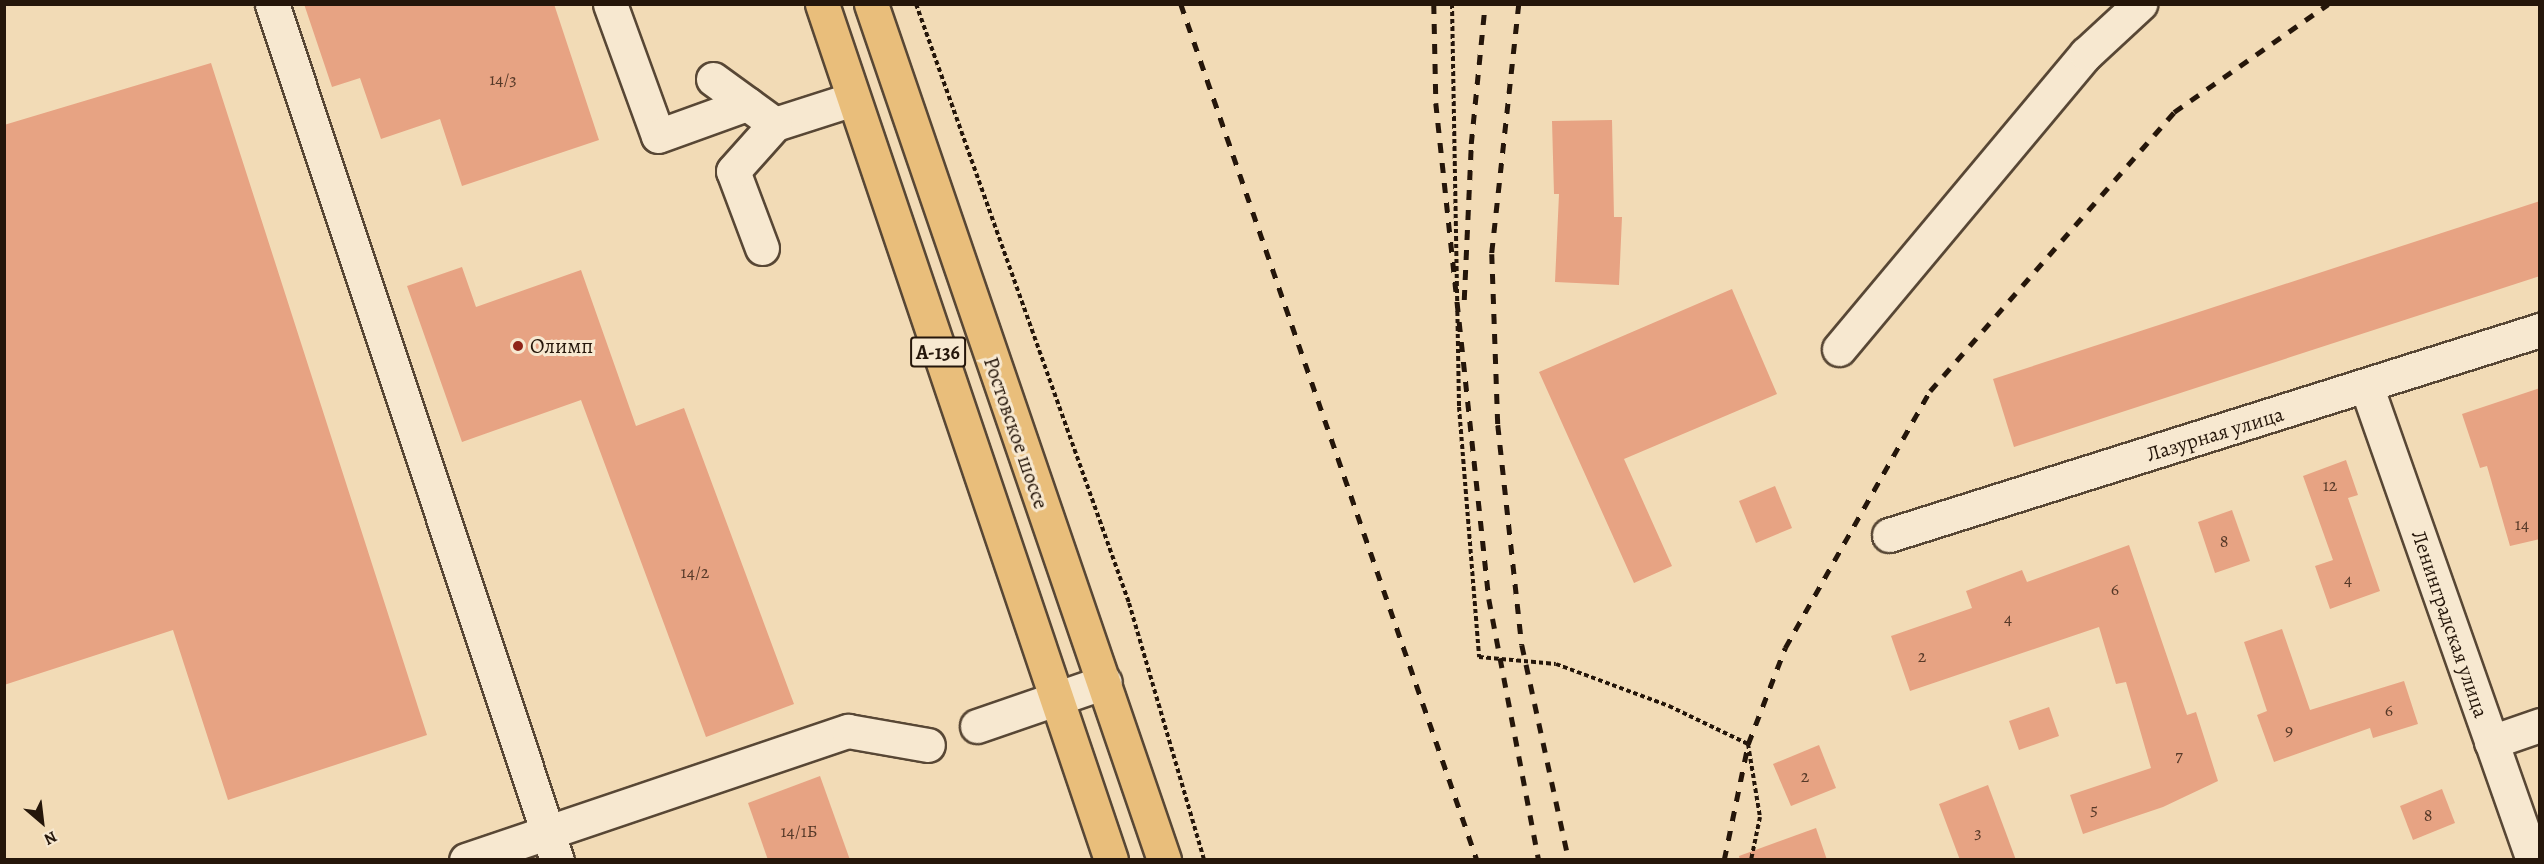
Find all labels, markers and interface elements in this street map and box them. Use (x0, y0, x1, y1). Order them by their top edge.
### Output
house number: 14/3 (489, 68, 517, 90)
place label: Олимп (530, 333, 593, 359)
road number: А-136 (910, 335, 966, 369)
marker: Олимп (511, 339, 525, 353)
street label: Ростовское шоссе (978, 354, 1054, 512)
street label: Лазурная улица (2143, 401, 2287, 467)
house number: 12 (2323, 474, 2337, 496)
house number: 14 (2515, 513, 2529, 535)
street label: Ленинградская улица (2406, 527, 2494, 721)
house number: 8 (2220, 530, 2228, 552)
house number: 14/2 (681, 561, 709, 583)
house number: 4 (2344, 568, 2352, 590)
house number: 6 (2111, 578, 2119, 600)
house number: 4 (2004, 607, 2012, 629)
house number: 2 (1918, 645, 1926, 667)
house number: 6 (2385, 699, 2393, 721)
house number: 9 (2285, 719, 2293, 741)
house number: 7 (2175, 744, 2183, 766)
house number: 2 (1801, 765, 1809, 787)
north arrow (12, 792, 72, 852)
house number: 5 (2090, 798, 2098, 820)
house number: 8 (2424, 804, 2432, 826)
house number: 14/1Б (780, 820, 818, 842)
house number: 3 (1974, 821, 1982, 843)
text: N (40, 825, 61, 850)

